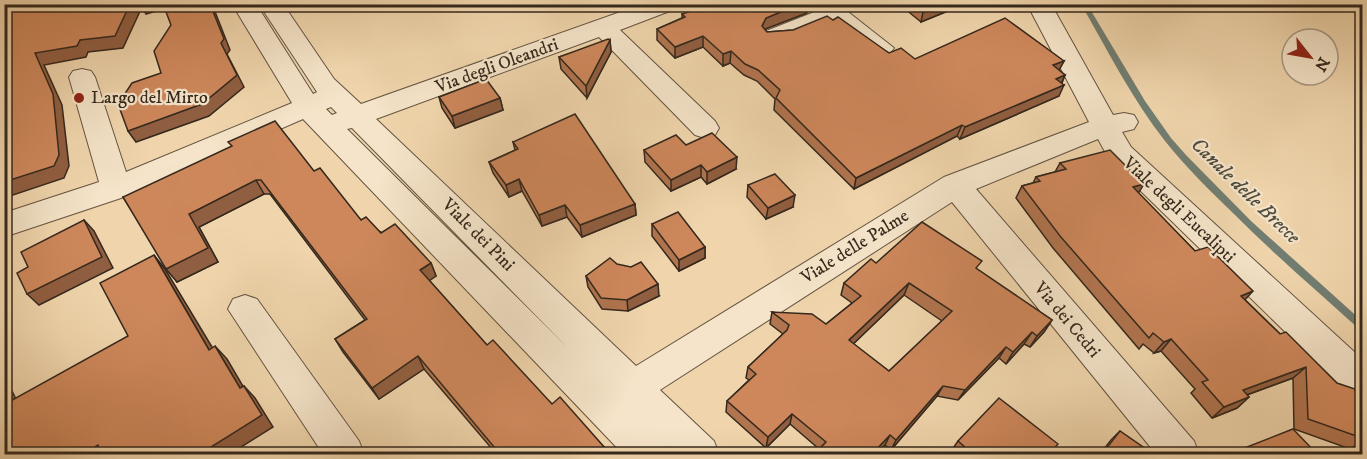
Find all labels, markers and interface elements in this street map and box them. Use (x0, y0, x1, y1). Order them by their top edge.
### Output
north arrow (1280, 27, 1340, 87)
street label: Via degli Oleandri (432, 34, 561, 99)
text: N (1310, 53, 1334, 75)
place label: Largo del Mirto (91, 87, 208, 109)
marker: Largo del Mirto (72, 91, 86, 105)
water label: Canale delle Brecce (1185, 133, 1306, 250)
street label: Viale degli Eucalipti (1118, 152, 1240, 268)
street label: Viale dei Pini (436, 193, 519, 276)
street label: Viale delle Palme (796, 205, 913, 289)
street label: Via dei Cedri (1028, 277, 1105, 362)

